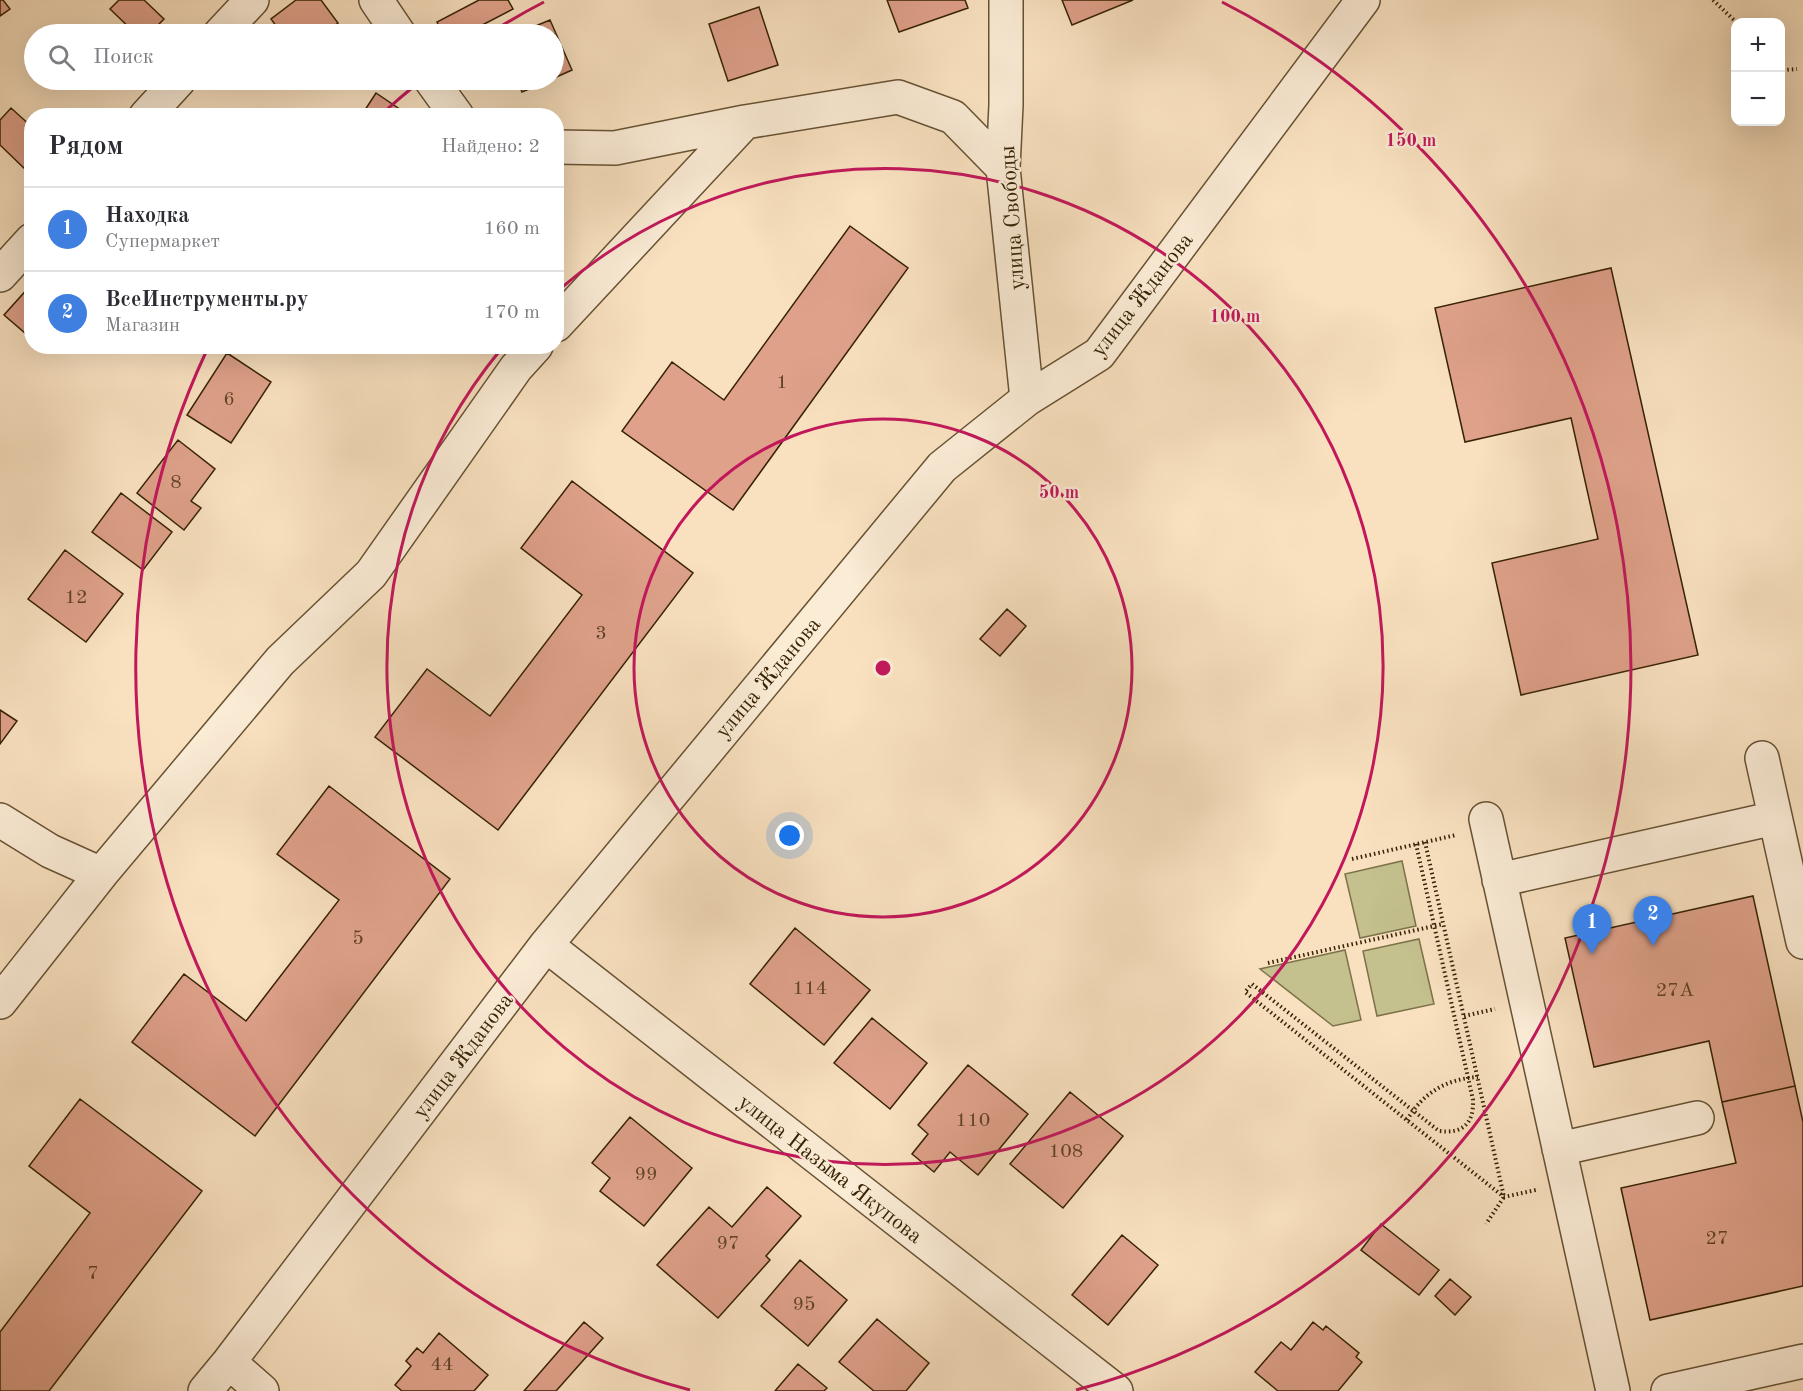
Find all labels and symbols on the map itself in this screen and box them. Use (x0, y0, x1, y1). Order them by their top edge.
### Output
text: 150 m (1386, 132, 1436, 150)
street label: улица Свободы (997, 145, 1029, 291)
street label: улица Жданова (1088, 229, 1198, 361)
text: 100 m (1210, 308, 1260, 326)
house number: 1 (776, 373, 788, 393)
house number: 6 (223, 390, 235, 410)
house number: 8 (170, 473, 182, 493)
text: 50 m (1039, 484, 1079, 502)
house number: 12 (64, 588, 88, 608)
street label: улица Жданова (712, 613, 825, 743)
house number: 3 (595, 624, 607, 644)
centre of rings (873, 658, 893, 678)
your location (775, 821, 804, 850)
pin: 2 (1634, 896, 1672, 946)
pin: 1 (1572, 904, 1612, 954)
house number: 5 (352, 929, 364, 949)
house number: 114 (793, 979, 827, 999)
house number: 27А (1656, 981, 1694, 1001)
street label: улица Жданова (409, 989, 518, 1123)
street label: улица Назыма Якупова (734, 1091, 926, 1248)
house number: 110 (956, 1111, 990, 1131)
house number: 108 (1049, 1142, 1083, 1162)
house number: 99 (634, 1165, 658, 1185)
house number: 27 (1705, 1229, 1729, 1249)
house number: 97 (716, 1234, 740, 1254)
house number: 7 (87, 1264, 99, 1284)
house number: 95 (792, 1295, 816, 1315)
house number: 44 (430, 1355, 454, 1375)

